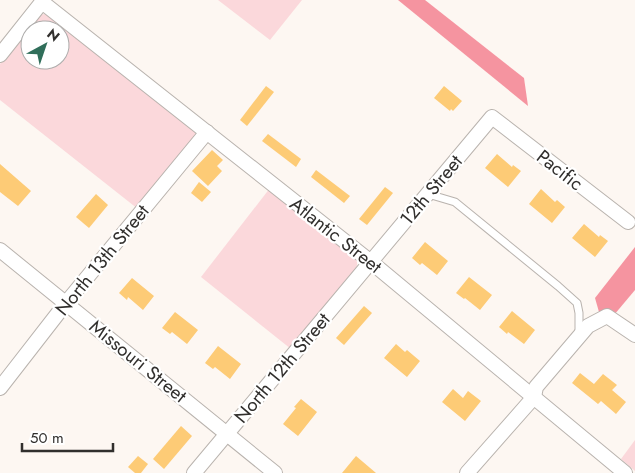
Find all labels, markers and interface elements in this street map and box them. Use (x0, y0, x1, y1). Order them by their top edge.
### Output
north arrow (20, 20, 70, 70)
text: N (43, 24, 64, 46)
street label: Pacific (531, 143, 589, 197)
street label: 12th Street (393, 148, 469, 231)
street label: Atlantic Street (284, 190, 388, 280)
street label: North 13th Street (49, 198, 156, 321)
street label: North 12th Street (228, 307, 337, 429)
street label: Missouri Street (83, 313, 193, 409)
scale bar (22, 420, 114, 452)
text: 50 m (30, 427, 64, 449)

